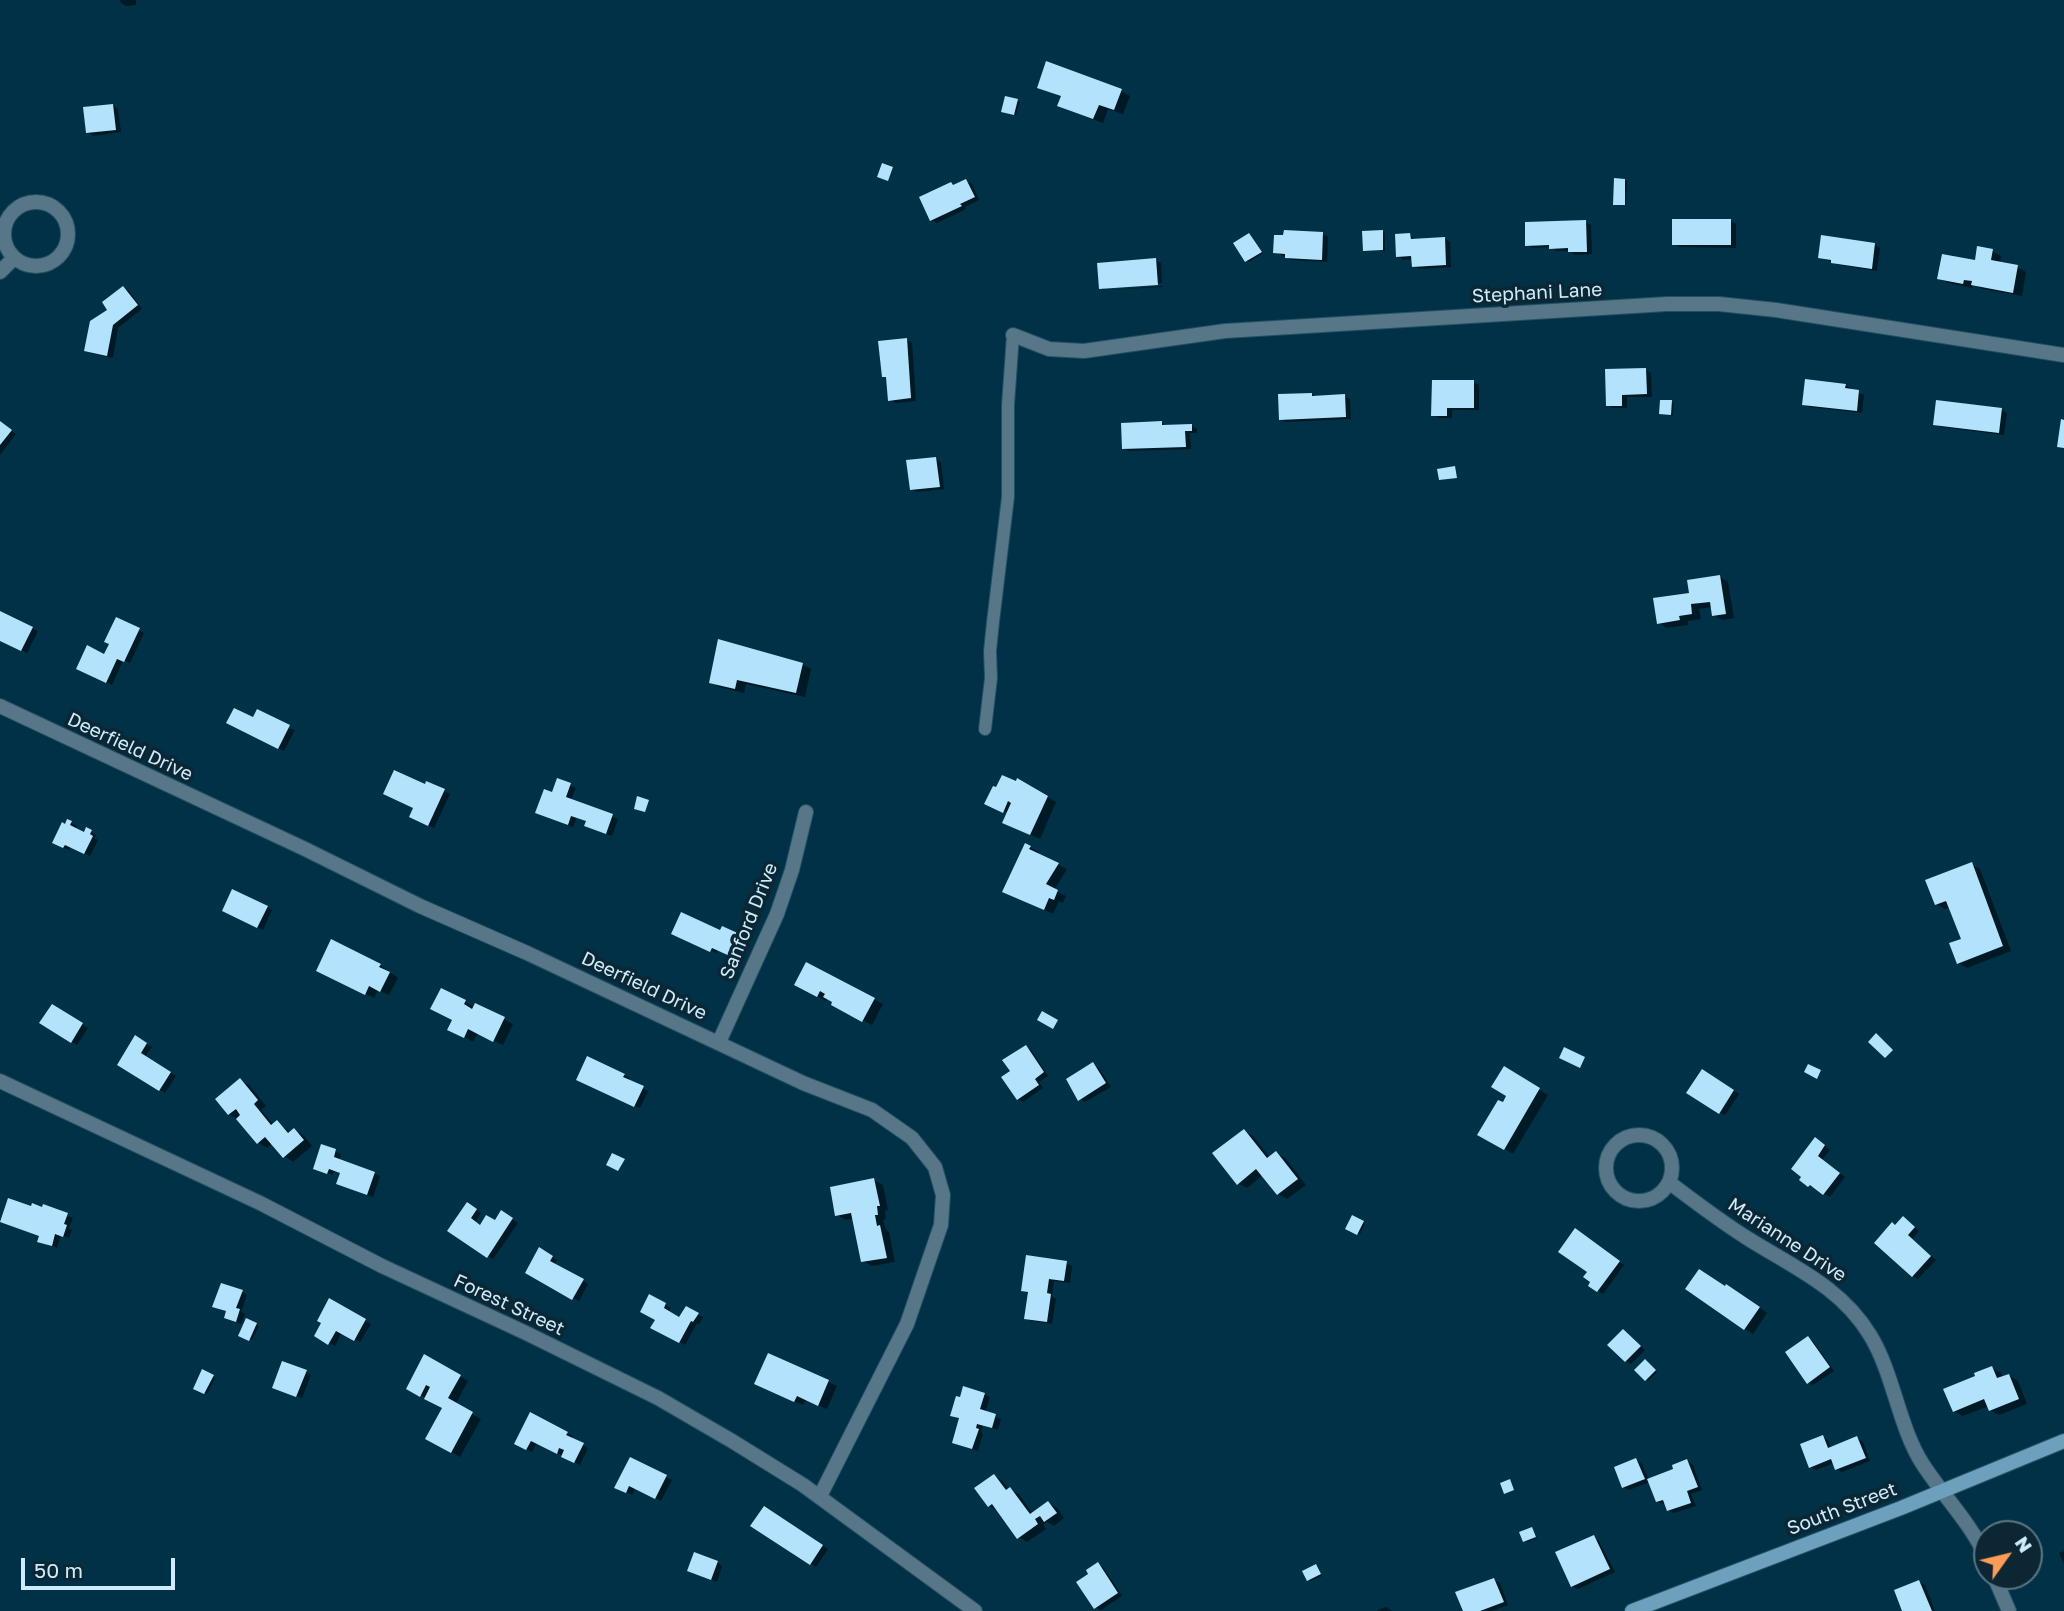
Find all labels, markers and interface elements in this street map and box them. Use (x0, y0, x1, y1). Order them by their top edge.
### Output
street label: Stephani Lane (1471, 278, 1603, 308)
street label: Deerfield Drive (64, 708, 196, 786)
street label: Sanford Drive (715, 859, 783, 983)
street label: Deerfield Drive (578, 947, 710, 1025)
street label: Marianne Drive (1724, 1193, 1850, 1287)
street label: Forest Street (450, 1269, 568, 1341)
street label: South Street (1784, 1478, 1900, 1540)
north arrow (1973, 1520, 2043, 1590)
text: N (2011, 1532, 2038, 1557)
scale bar (24, 1544, 178, 1588)
text: 50 m (34, 1557, 83, 1583)

